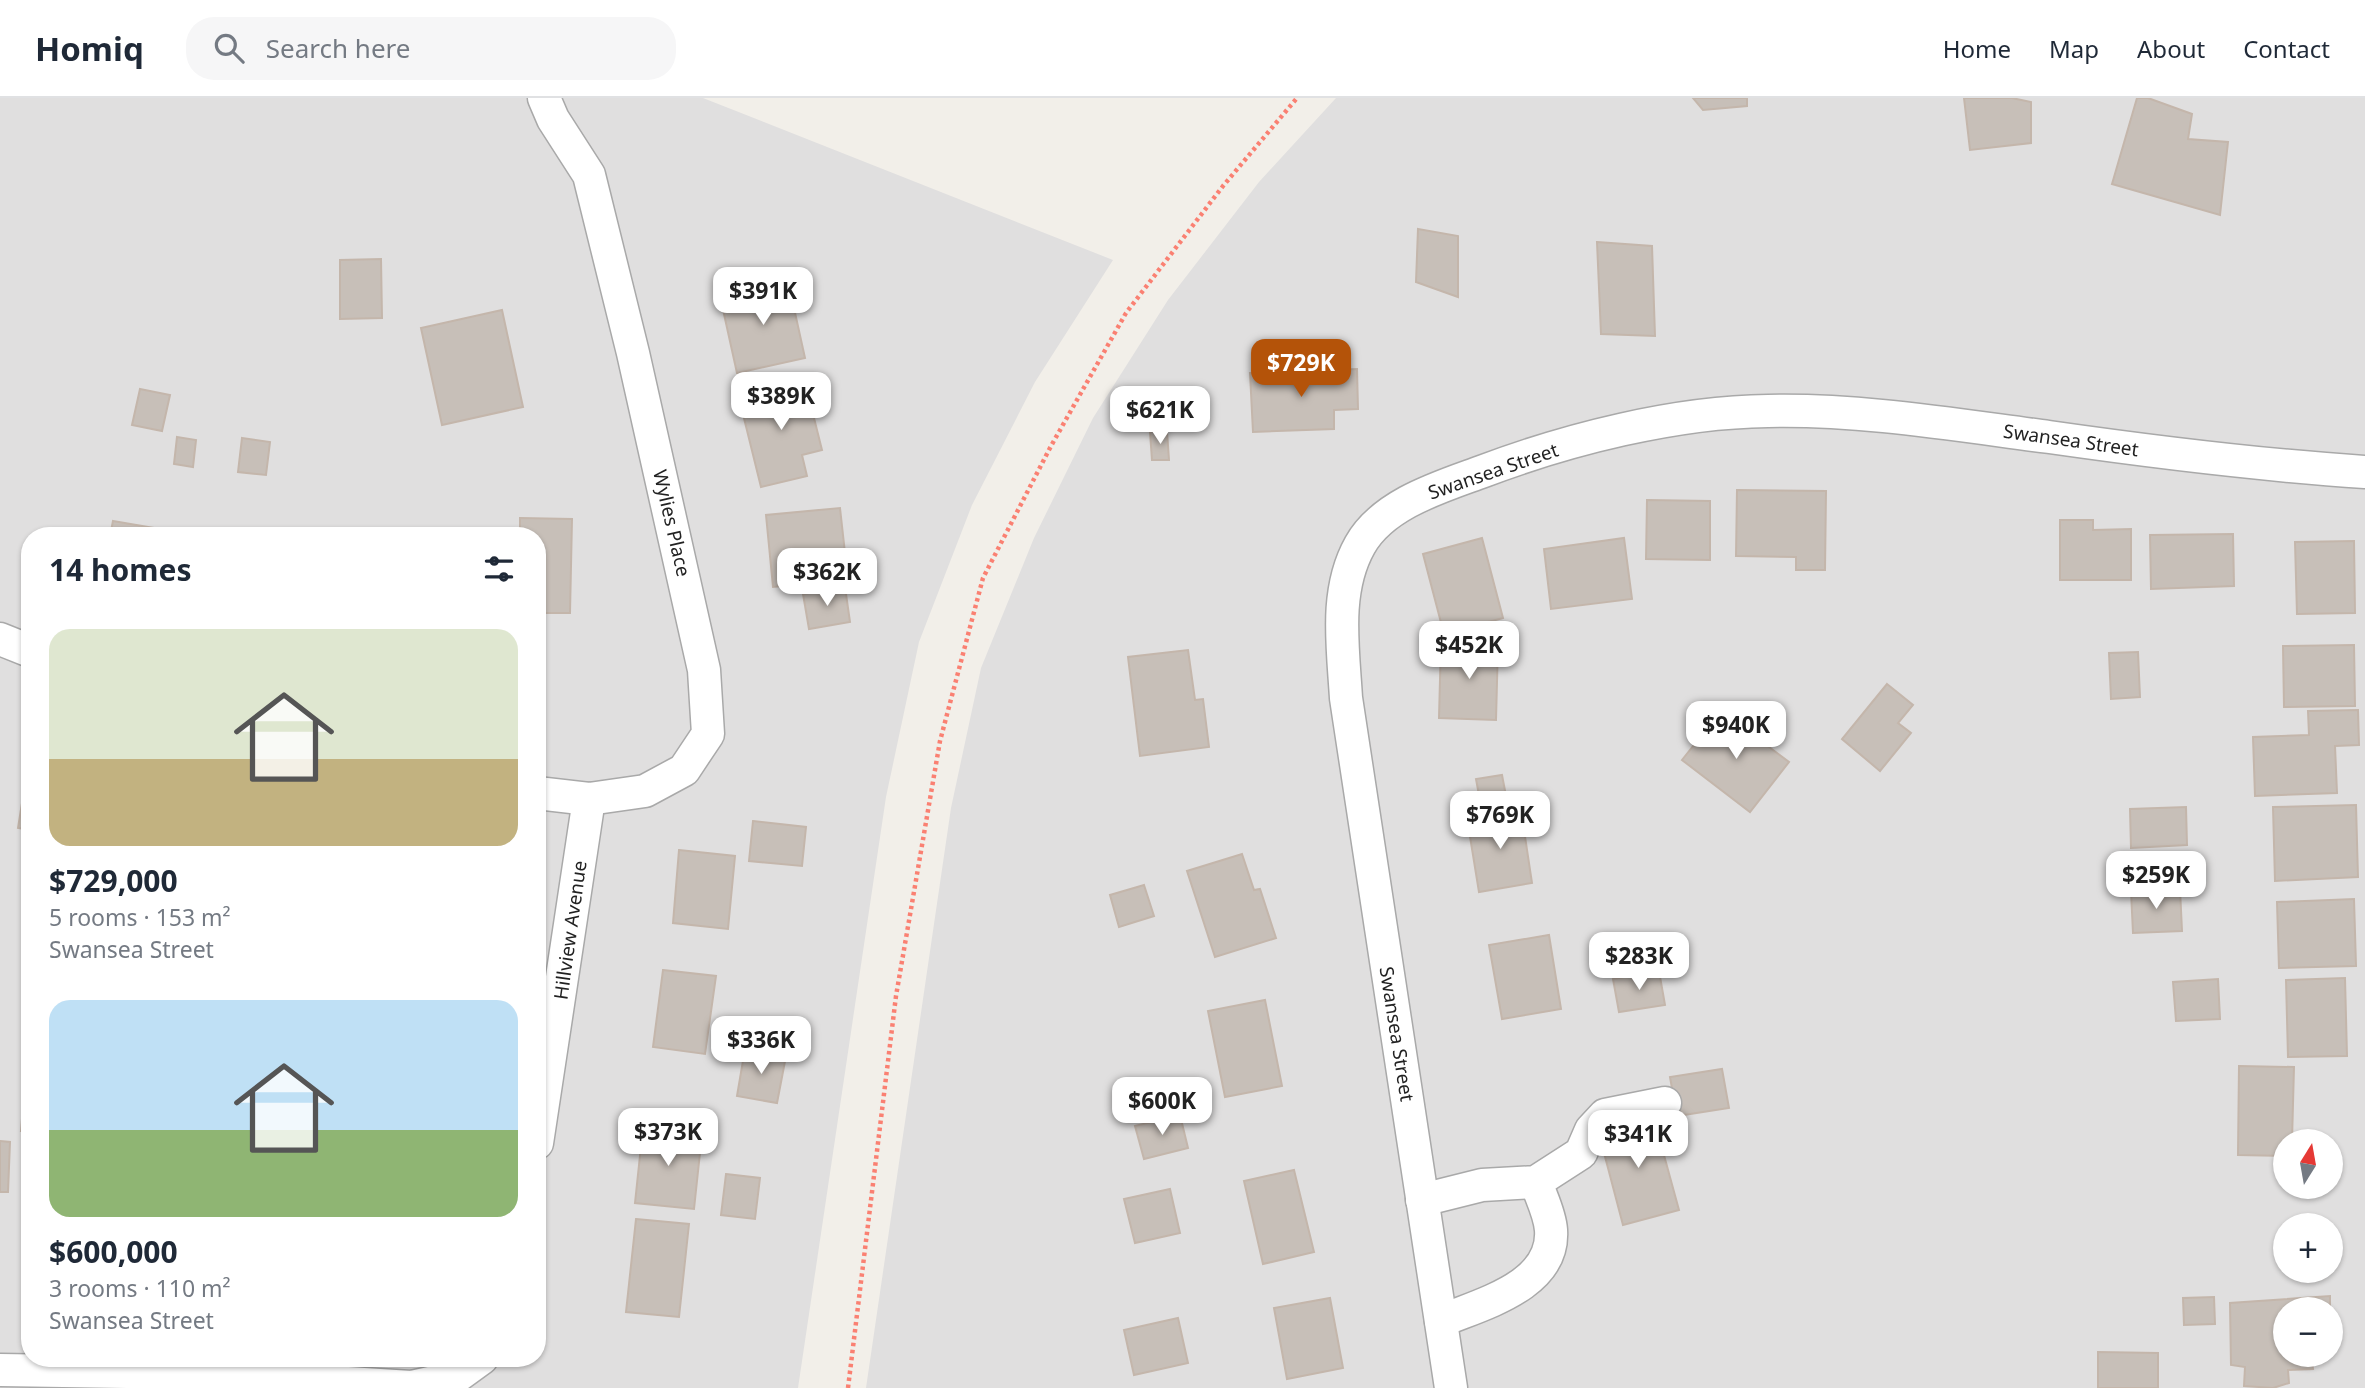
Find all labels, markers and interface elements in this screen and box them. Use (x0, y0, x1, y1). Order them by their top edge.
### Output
search box (186, 17, 676, 80)
text: Homiq (35, 26, 144, 71)
icon: search (210, 29, 248, 67)
text: Search here (266, 30, 410, 66)
text: Home (1943, 32, 2011, 65)
text: Map (2049, 32, 2099, 65)
text: About (2137, 32, 2205, 65)
text: Contact (2243, 32, 2330, 65)
pin: $391K (714, 268, 812, 327)
text: $391K (729, 274, 797, 306)
pin: $729K (1252, 340, 1350, 399)
text: $729K (1267, 346, 1335, 378)
pin: $389K (732, 372, 830, 432)
text: $389K (747, 379, 815, 411)
pin: $621K (1111, 386, 1209, 446)
text: $621K (1126, 393, 1194, 425)
street label: Swansea Street (2002, 418, 2140, 462)
street label: Swansea Street (1424, 436, 1562, 505)
street label: Wylies Place (647, 467, 697, 579)
pin: $362K (778, 548, 876, 608)
text: 14 homes (49, 549, 192, 590)
icon: filters (480, 550, 518, 588)
text: $362K (793, 555, 861, 587)
pin: $452K (1420, 622, 1518, 681)
text: $452K (1435, 628, 1503, 660)
icon: home (221, 674, 347, 800)
pin: $940K (1687, 702, 1785, 761)
text: $940K (1702, 708, 1770, 740)
pin: $769K (1451, 792, 1549, 851)
text: $769K (1466, 798, 1534, 830)
pin: $259K (2107, 852, 2205, 911)
text: $259K (2122, 858, 2190, 890)
street label: Hillview Avenue (547, 859, 593, 1001)
text: $729,000 (49, 860, 178, 901)
text: 5 rooms · 153 m² (49, 901, 231, 933)
pin: $283K (1590, 932, 1688, 992)
text: Swansea Street (49, 933, 214, 965)
text: $283K (1605, 939, 1673, 971)
street label: Swansea Street (1374, 965, 1421, 1103)
pin: $336K (712, 1016, 810, 1076)
text: $336K (727, 1023, 795, 1055)
icon: home (221, 1045, 347, 1171)
pin: $600K (1113, 1077, 1211, 1137)
text: $600K (1128, 1084, 1196, 1116)
pin: $373K (619, 1108, 717, 1168)
pin: $341K (1589, 1110, 1687, 1170)
text: $373K (634, 1115, 702, 1147)
text: $341K (1604, 1117, 1672, 1149)
north arrow (2273, 1129, 2343, 1199)
map controls (2273, 1129, 2343, 1367)
button: + (2273, 1213, 2343, 1283)
text: $600,000 (49, 1231, 178, 1272)
text: 3 rooms · 110 m² (49, 1272, 231, 1304)
button: − (2273, 1297, 2343, 1367)
text: Swansea Street (49, 1304, 214, 1336)

